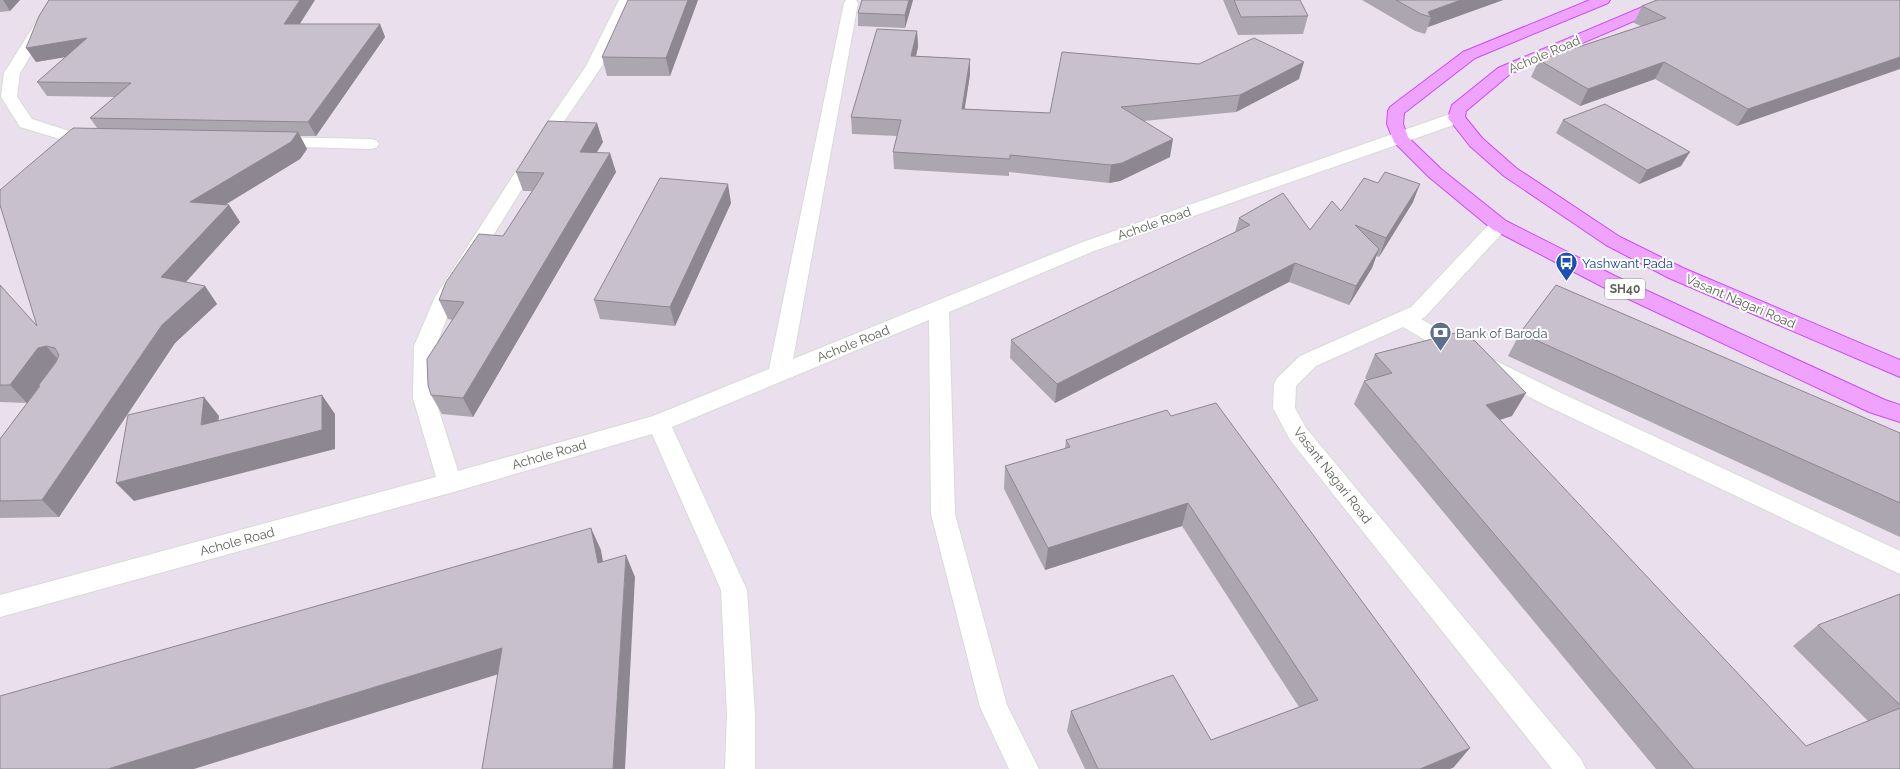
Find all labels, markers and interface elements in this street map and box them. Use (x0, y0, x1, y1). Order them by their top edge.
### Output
street label: Achole Road (1506, 33, 1582, 76)
street label: Achole Road (1115, 204, 1193, 243)
bus stop icon: Yashwant Pada (1554, 250, 1580, 283)
place label: Yashwant Pada (1582, 256, 1673, 271)
street label: Vasant Nagari Road (1684, 272, 1798, 331)
road number: SH40 (1605, 279, 1645, 299)
bank icon: Bank of Baroda (1428, 320, 1454, 353)
street label: Achole Road (815, 322, 892, 365)
place label: Bank of Baroda (1456, 326, 1547, 341)
street label: Vasant Nagari Road (1290, 424, 1375, 526)
street label: Achole Road (510, 437, 588, 472)
street label: Achole Road (198, 524, 276, 559)

